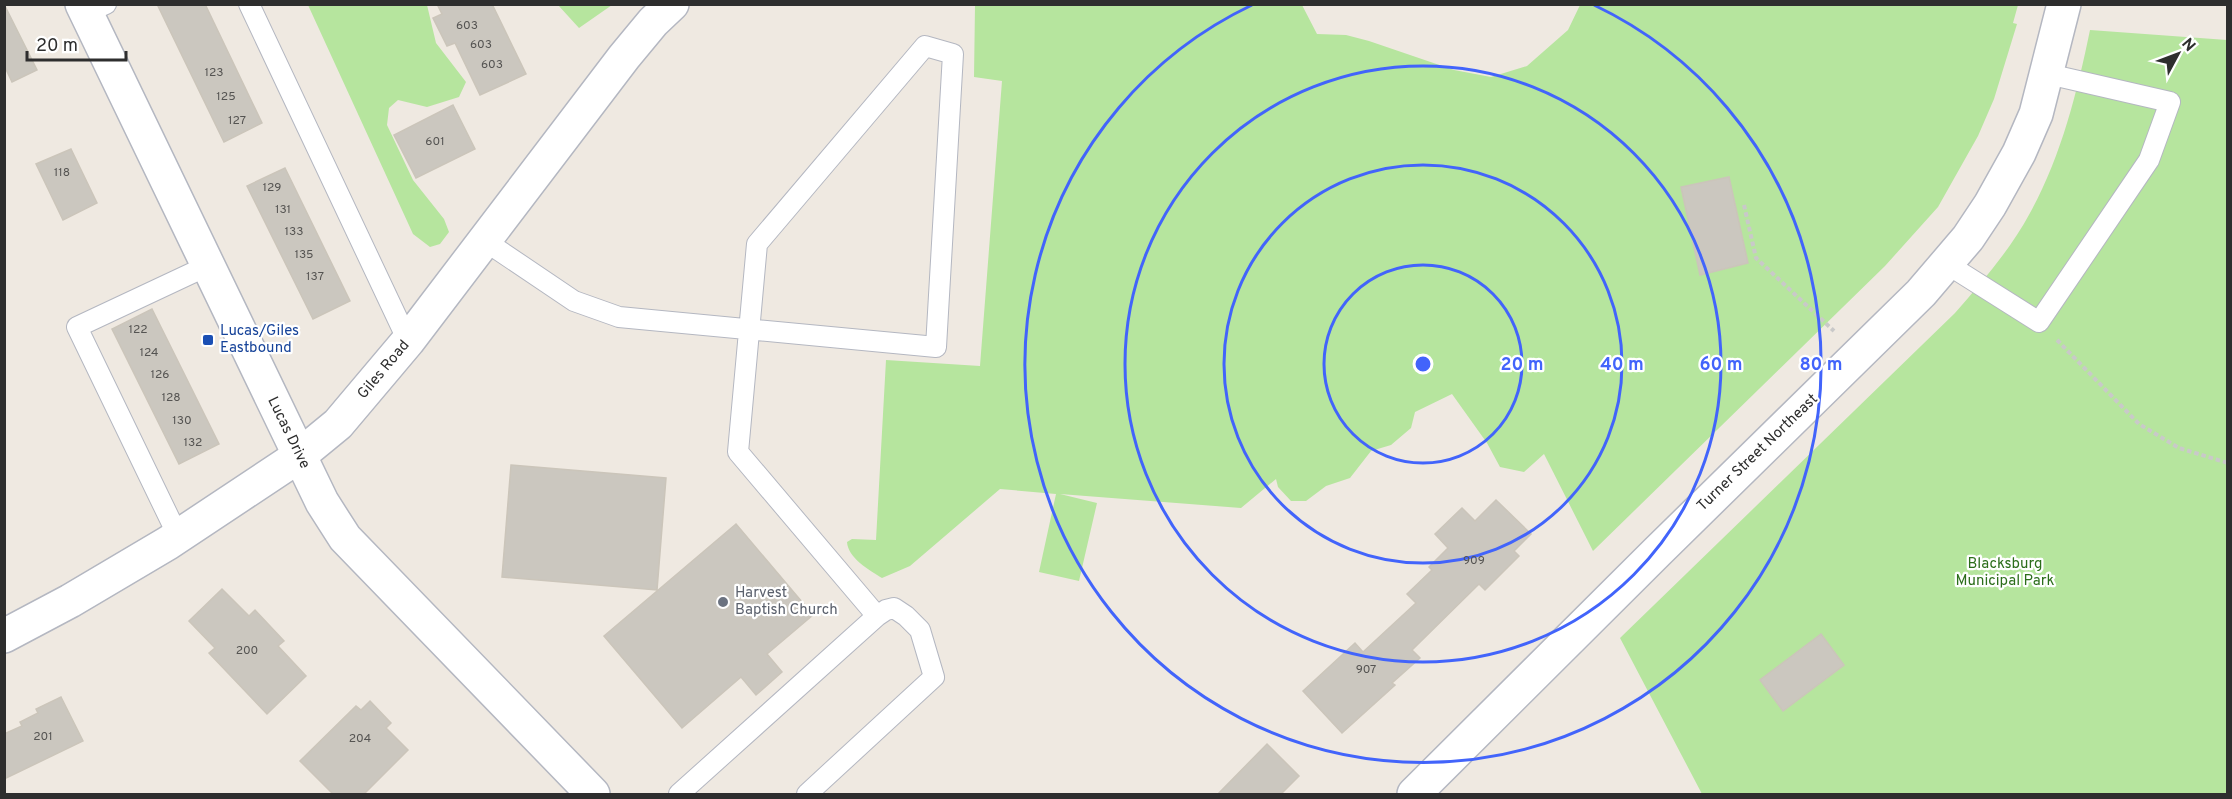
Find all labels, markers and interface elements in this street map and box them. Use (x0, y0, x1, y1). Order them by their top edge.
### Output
house number: 603 (456, 18, 478, 34)
scale bar (27, 24, 126, 62)
north arrow (2148, 24, 2208, 84)
text: 20 m (36, 35, 78, 58)
text: N (2176, 35, 2199, 56)
house number: 603 (470, 37, 492, 53)
house number: 603 (481, 57, 503, 73)
house number: 123 (204, 65, 224, 81)
house number: 125 (216, 89, 236, 105)
house number: 127 (228, 113, 246, 129)
house number: 601 (425, 134, 445, 150)
house number: 118 (54, 165, 70, 181)
house number: 129 (263, 180, 281, 196)
house number: 131 (275, 202, 291, 218)
house number: 133 (285, 224, 303, 240)
house number: 135 (294, 247, 314, 263)
house number: 137 (306, 269, 324, 285)
house number: 122 (128, 322, 148, 338)
place label: Lucas/Giles Eastbound (220, 322, 299, 358)
marker: Lucas/Giles Eastbound (201, 333, 215, 347)
street label: Giles Road (354, 337, 414, 403)
house number: 124 (139, 345, 159, 361)
centre of rings (1413, 354, 1433, 374)
text: 20 m (1500, 354, 1544, 377)
text: 40 m (1600, 354, 1644, 377)
text: 60 m (1699, 354, 1743, 377)
text: 80 m (1799, 354, 1843, 377)
house number: 126 (151, 367, 169, 383)
house number: 128 (161, 390, 181, 406)
street label: Turner Street Northeast (1693, 390, 1823, 516)
street label: Lucas Drive (262, 394, 314, 472)
house number: 130 (172, 413, 192, 429)
house number: 132 (184, 435, 202, 451)
house number: 909 (1463, 553, 1485, 569)
park label: Blacksburg Municipal Park (1955, 555, 2055, 591)
place label: Harvest Baptish Church (735, 584, 838, 620)
marker: Harvest Baptish Church (716, 595, 730, 609)
house number: 200 (236, 643, 258, 659)
house number: 907 (1356, 662, 1376, 678)
house number: 201 (33, 729, 53, 745)
house number: 204 (349, 731, 371, 747)

